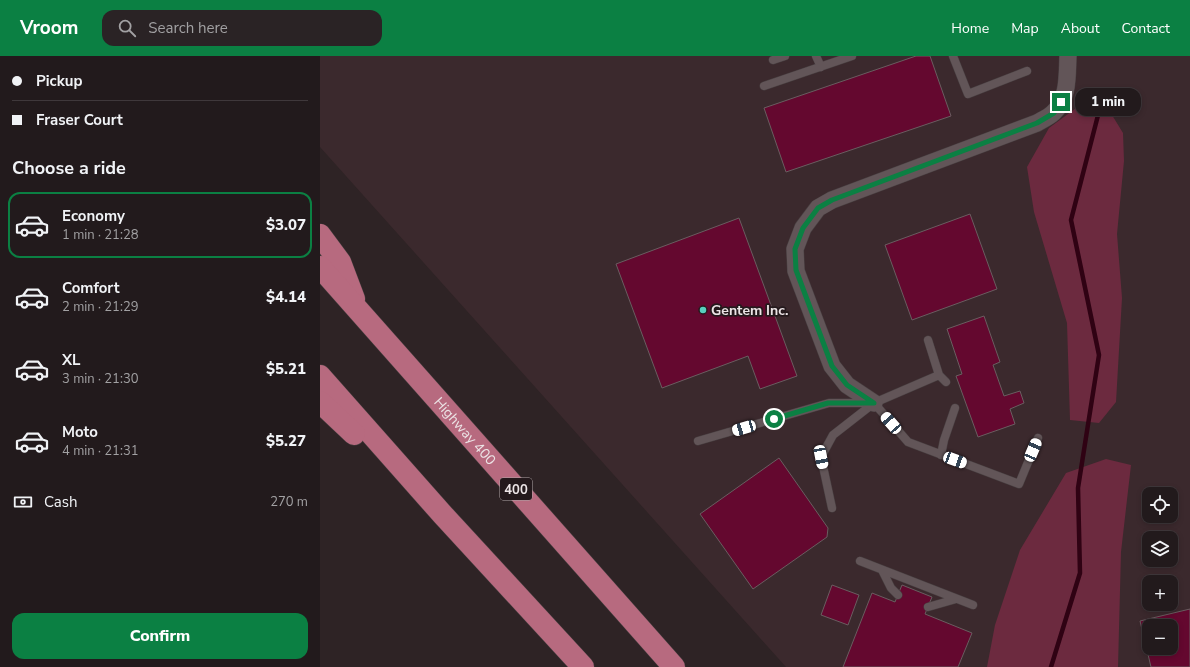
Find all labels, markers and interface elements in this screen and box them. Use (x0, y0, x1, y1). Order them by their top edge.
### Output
search box (102, 10, 382, 46)
text: Vroom (20, 15, 78, 41)
icon: search (116, 17, 138, 39)
text: Search here (148, 18, 228, 38)
text: Home (951, 19, 989, 38)
text: Map (1011, 19, 1039, 38)
text: About (1061, 19, 1100, 38)
text: Contact (1122, 19, 1170, 38)
text: Pickup (36, 71, 82, 91)
callout: 1 min (1075, 88, 1141, 116)
route end (1052, 93, 1070, 111)
text: 1 min (1091, 93, 1125, 111)
text: Fraser Court (36, 110, 123, 130)
text: Choose a ride (12, 156, 126, 180)
text: Economy (62, 206, 125, 226)
icon: car (14, 207, 50, 243)
text: $3.07 (266, 215, 306, 235)
text: 1 min · 21:28 (62, 226, 138, 244)
text: Comfort (62, 278, 119, 298)
icon: car (14, 279, 50, 315)
text: $4.14 (266, 287, 306, 307)
text: 2 min · 21:29 (62, 298, 138, 316)
place label: Gentem Inc. (711, 301, 788, 320)
marker: Gentem Inc. (698, 305, 708, 315)
text: XL (62, 350, 81, 370)
icon: car (14, 351, 50, 387)
text: $5.21 (266, 359, 306, 379)
text: 3 min · 21:30 (62, 370, 138, 388)
street label: Highway 400 (429, 393, 500, 469)
route start (765, 410, 783, 428)
car (879, 410, 903, 436)
car (731, 419, 757, 437)
text: Moto (62, 422, 98, 442)
icon: car (14, 423, 50, 459)
text: $5.27 (266, 431, 306, 451)
car (1023, 437, 1043, 463)
text: 4 min · 21:31 (62, 442, 138, 460)
car (813, 444, 829, 470)
car (942, 450, 968, 470)
road number: 400 (500, 478, 532, 500)
map controls (1142, 487, 1178, 655)
button: locate (1142, 487, 1178, 523)
icon: cash (12, 491, 34, 513)
text: Cash (44, 492, 78, 512)
text: 270 m (270, 493, 308, 511)
button: layers (1142, 531, 1178, 567)
button: + (1142, 575, 1178, 611)
button: Confirm (12, 613, 308, 659)
button: − (1142, 619, 1178, 655)

